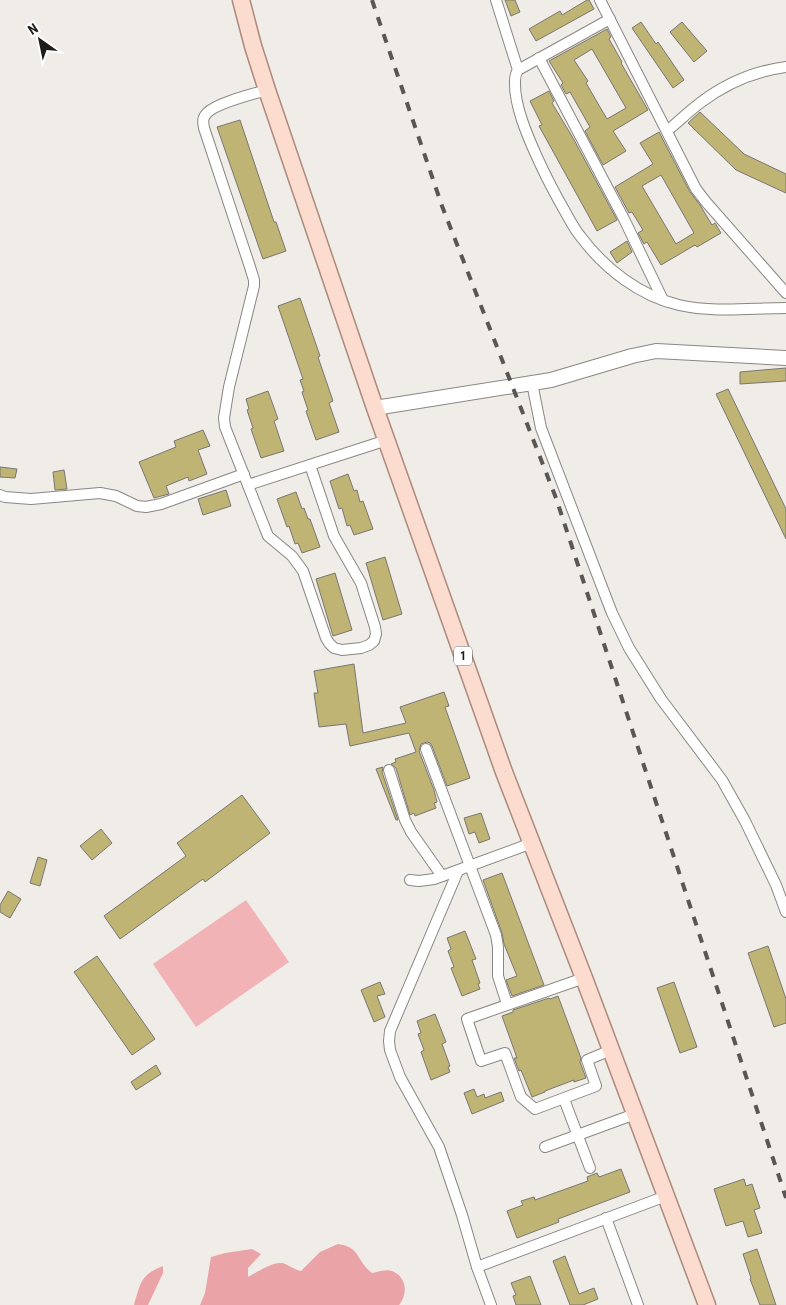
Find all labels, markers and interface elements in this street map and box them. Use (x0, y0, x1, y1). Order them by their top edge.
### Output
north arrow (15, 15, 65, 65)
text: N (25, 20, 41, 38)
road number: 1 (454, 646, 472, 666)

